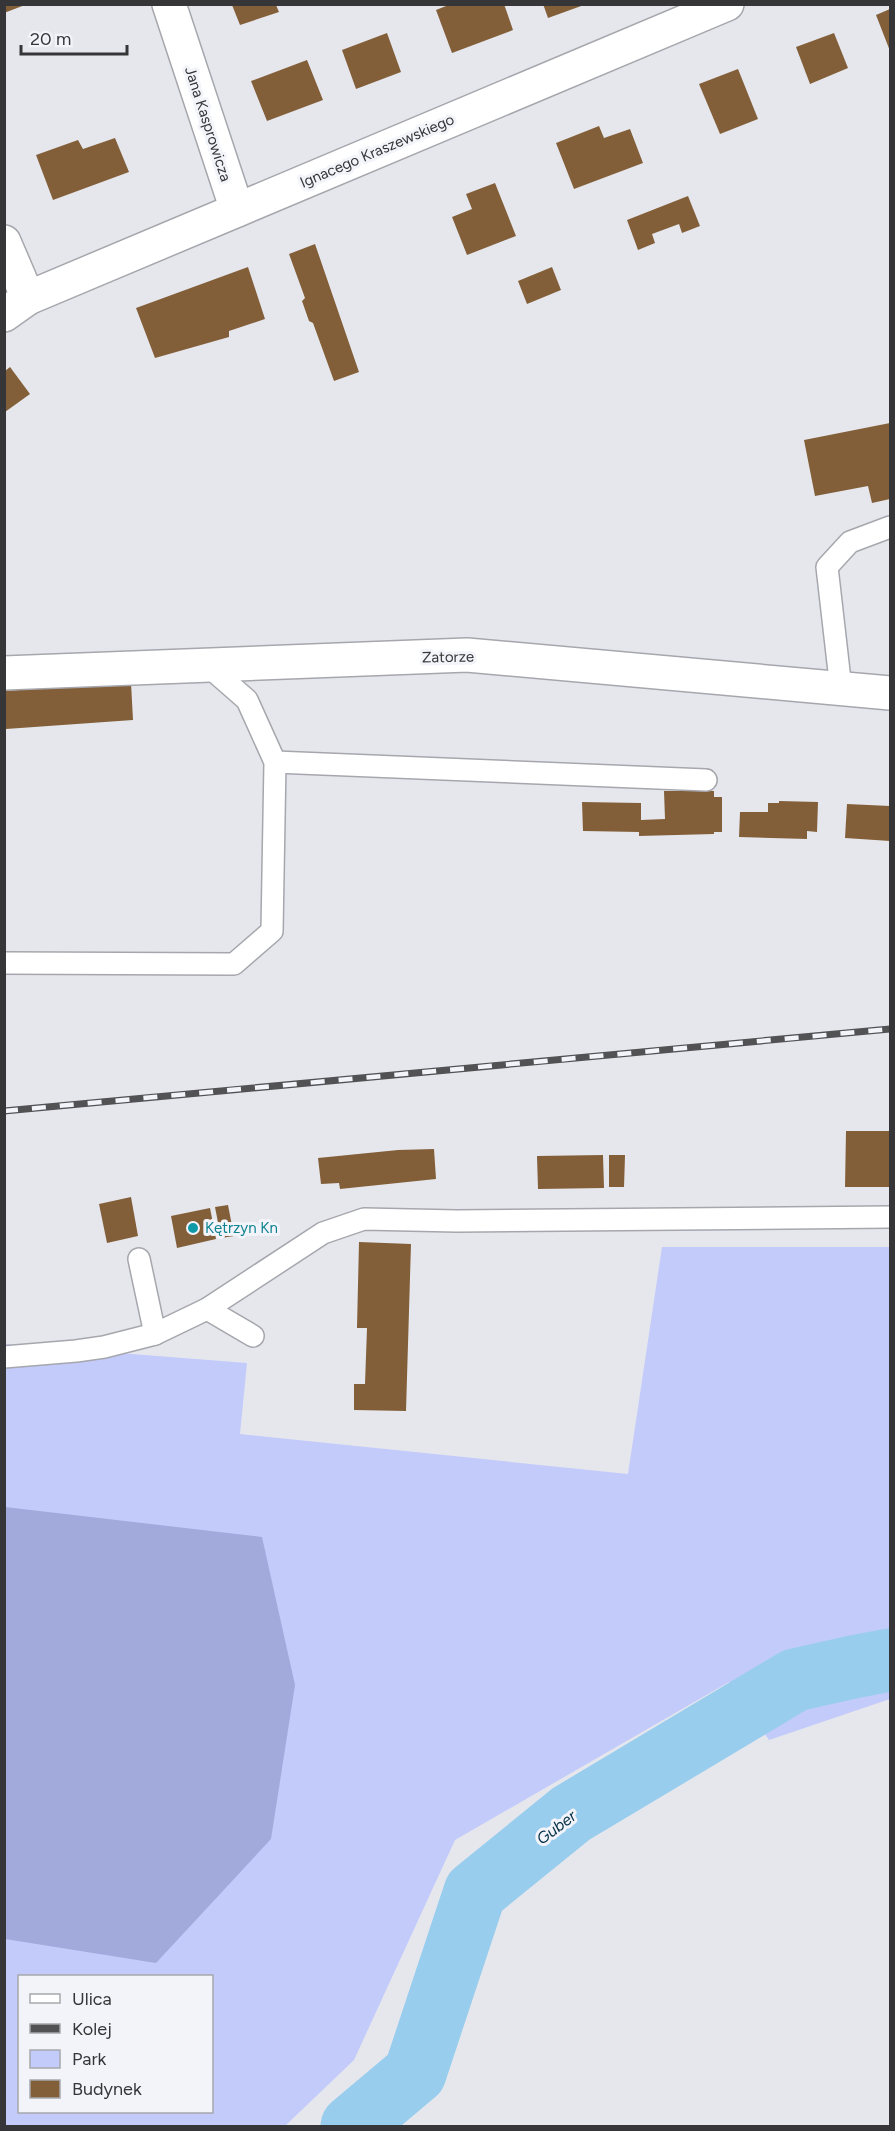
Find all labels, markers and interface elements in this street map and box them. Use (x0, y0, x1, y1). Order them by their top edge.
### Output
scale bar (21, 18, 128, 56)
text: 20 m (30, 28, 71, 50)
street label: Jana Kasprowicza (181, 64, 235, 184)
street label: Ignacego Kraszewskiego (297, 110, 457, 192)
street label: Zatorze (422, 648, 474, 666)
place label: Kętrzyn Kn (205, 1219, 278, 1237)
marker: Kętrzyn Kn (186, 1221, 200, 1235)
water label: Guber (533, 1806, 580, 1848)
legend (18, 1975, 213, 2113)
text: Ulica (72, 1988, 112, 2010)
text: Kolej (72, 2018, 112, 2040)
text: Park (72, 2048, 107, 2070)
text: Budynek (72, 2078, 142, 2100)

